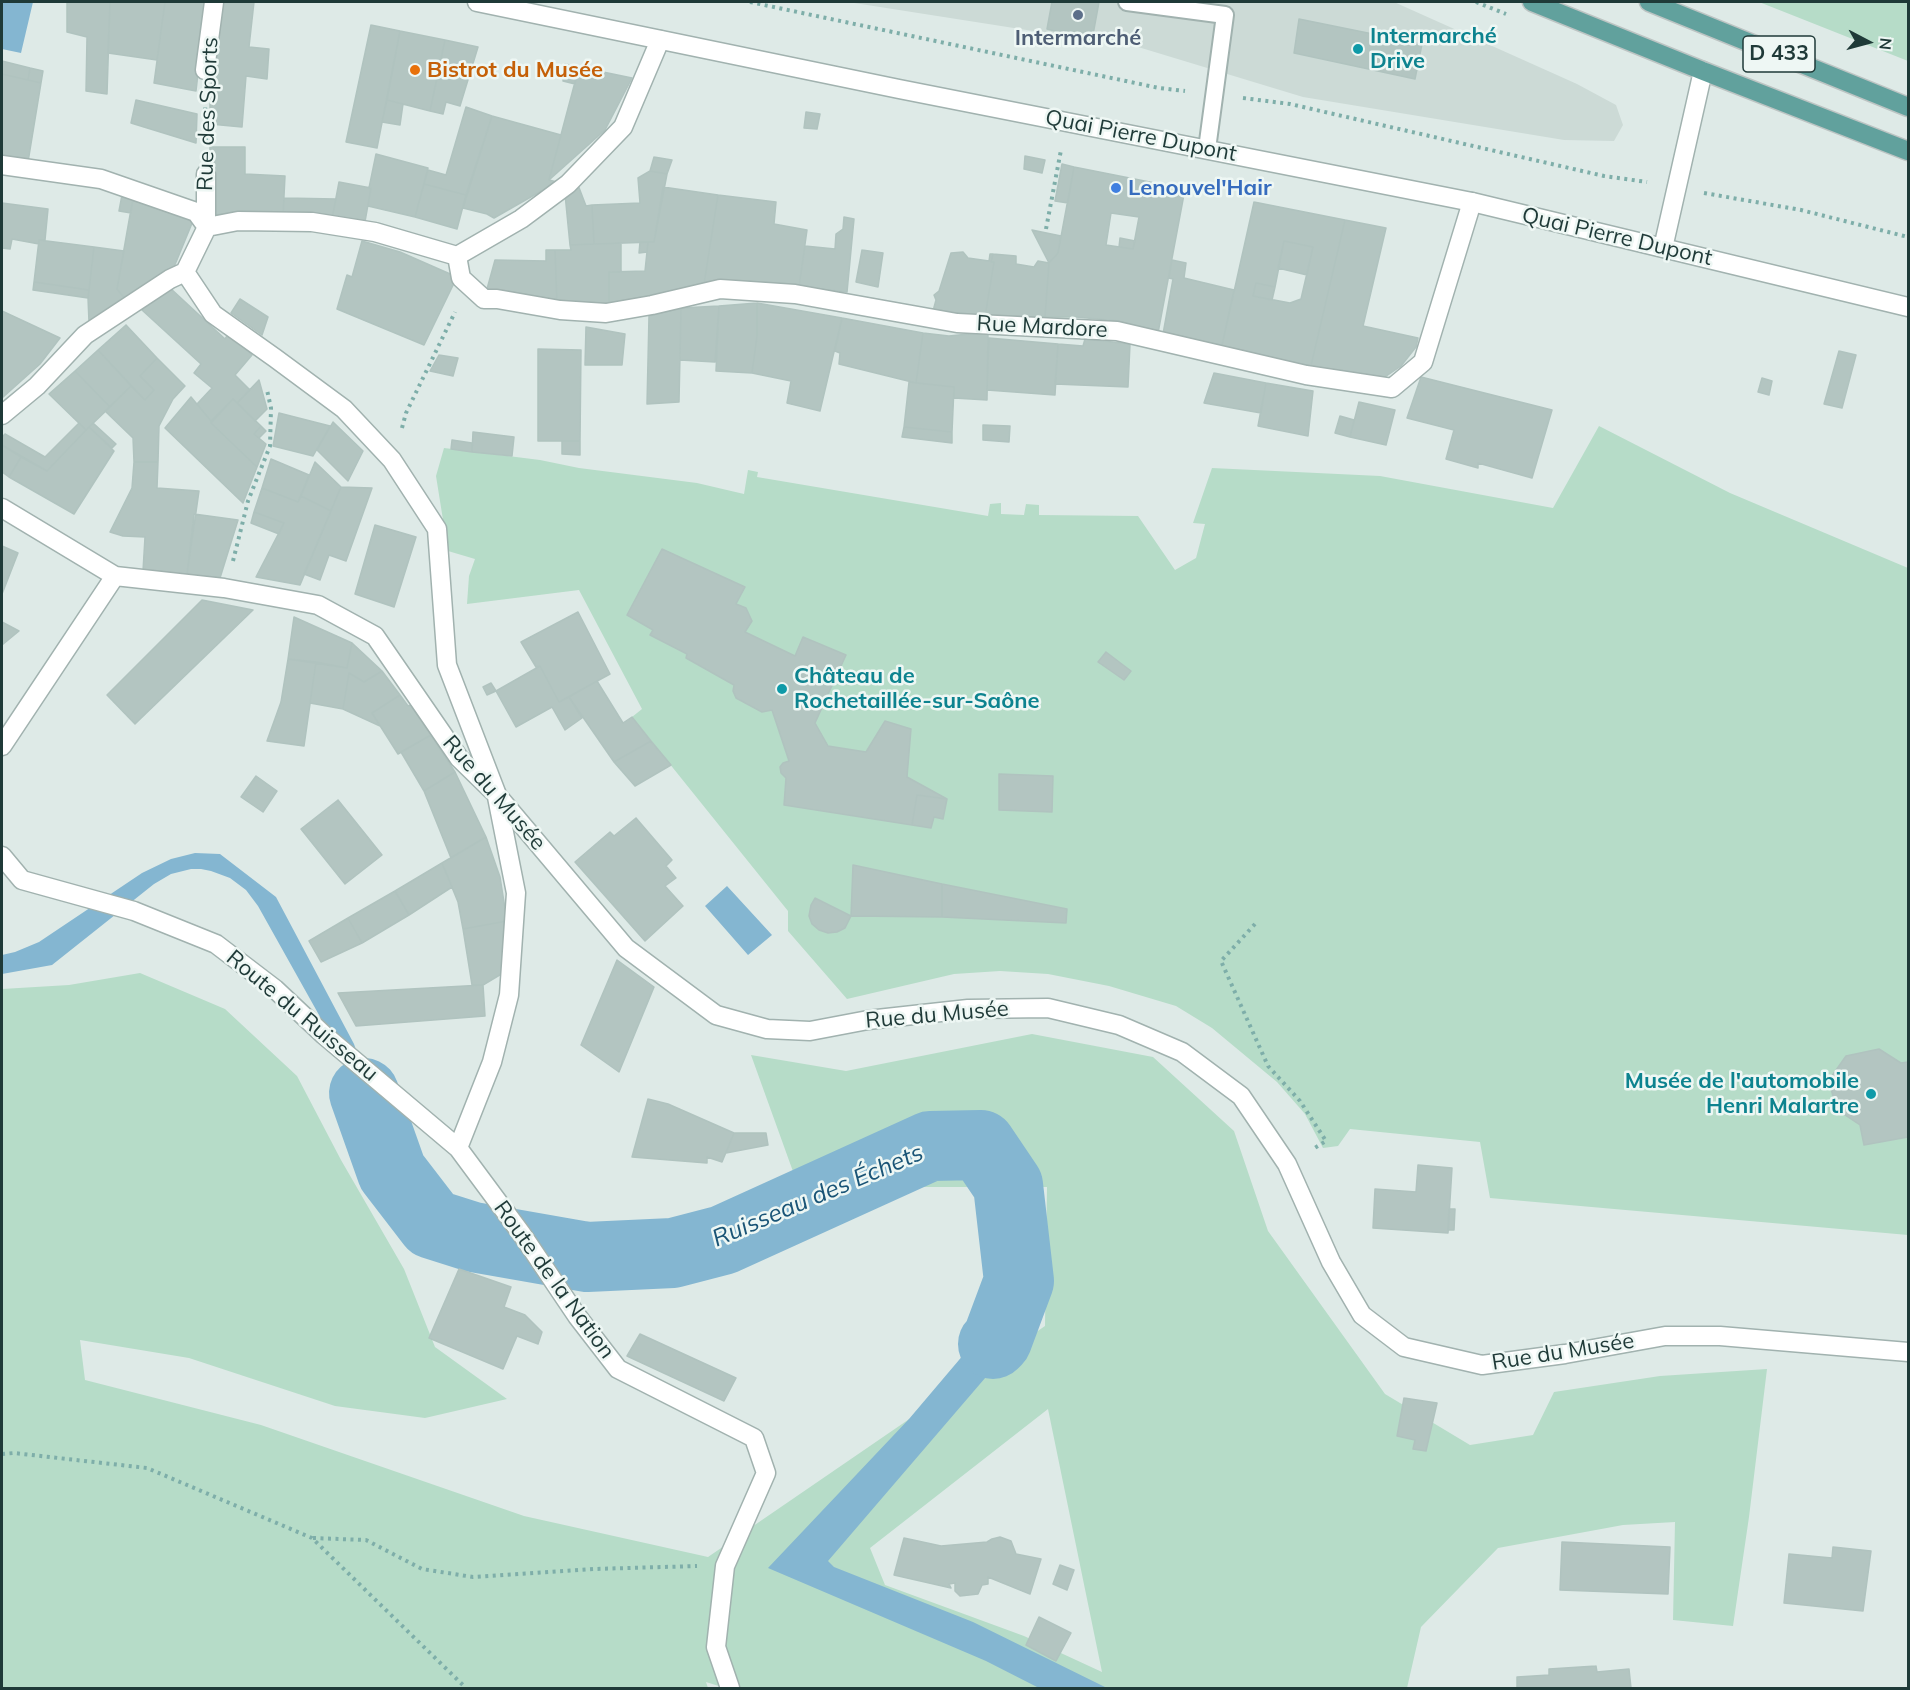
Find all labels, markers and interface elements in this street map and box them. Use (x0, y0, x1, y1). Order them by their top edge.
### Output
marker: Intermarché (1071, 8, 1085, 22)
north arrow (1838, 12, 1898, 72)
place label: Intermarché Drive (1370, 23, 1497, 74)
place label: Intermarché (1015, 25, 1141, 51)
road number: D 433 (1743, 36, 1815, 72)
street label: Rue des Sports (192, 37, 224, 191)
text: N (1875, 37, 1896, 51)
marker: Intermarché Drive (1351, 42, 1365, 56)
place label: Bistrot du Musée (427, 57, 603, 83)
marker: Bistrot du Musée (408, 63, 422, 77)
street label: Quai Pierre Dupont (1043, 104, 1239, 168)
place label: Lenouvel'Hair (1128, 175, 1272, 201)
marker: Lenouvel'Hair (1109, 181, 1123, 195)
street label: Quai Pierre Dupont (1519, 202, 1715, 272)
street label: Rue Mardore (976, 310, 1108, 344)
place label: Château de Rochetaillée-sur-Saône (794, 663, 1040, 714)
marker: Château de Rochetaillée-sur-Saône (775, 682, 789, 696)
street label: Rue du Musée (437, 730, 551, 856)
street label: Route du Ruisseau (221, 945, 383, 1087)
street label: Rue du Musée (864, 996, 1010, 1034)
place label: Musée de l'automobile Henri Malartre (1625, 1068, 1859, 1120)
marker: Musée de l'automobile Henri Malartre (1864, 1087, 1878, 1101)
water label: Ruisseau des Échets (708, 1138, 928, 1254)
street label: Route de la Nation (488, 1196, 620, 1364)
street label: Rue du Musée (1490, 1328, 1636, 1376)

